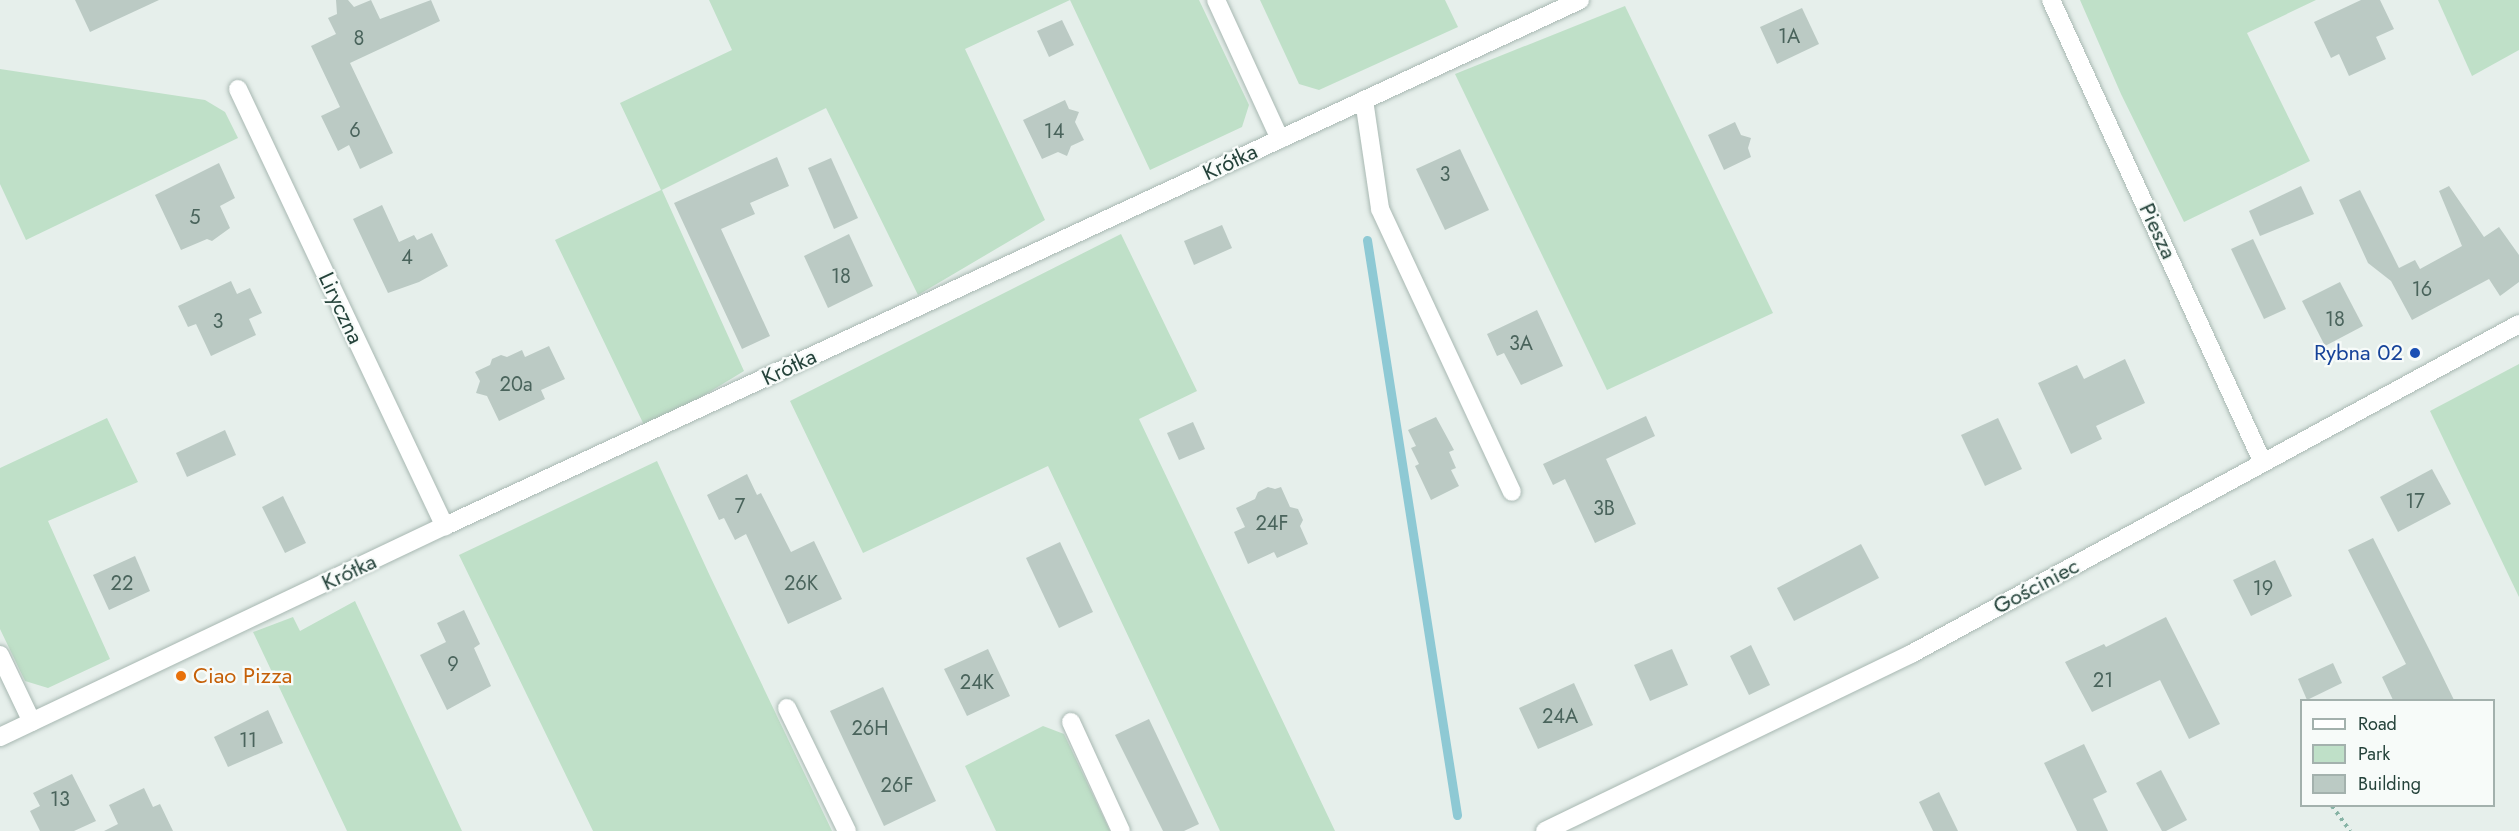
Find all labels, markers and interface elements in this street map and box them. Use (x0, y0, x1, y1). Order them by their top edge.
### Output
house number: 1A (1778, 24, 1800, 48)
house number: 8 (354, 26, 364, 50)
house number: 6 (349, 118, 361, 142)
house number: 14 (1044, 119, 1064, 143)
street label: Krótka (1199, 138, 1261, 186)
house number: 3 (1440, 162, 1450, 186)
street label: Piesza (2134, 199, 2182, 263)
house number: 5 (189, 205, 201, 229)
house number: 4 (401, 245, 413, 269)
house number: 18 (831, 264, 851, 288)
street label: Liryczna (313, 268, 369, 348)
house number: 16 (2412, 277, 2432, 301)
house number: 18 (2325, 307, 2345, 331)
house number: 3 (213, 309, 223, 333)
house number: 3A (1509, 331, 1533, 355)
place label: Rybna 02 (2314, 340, 2403, 366)
street label: Krótka (758, 343, 820, 391)
marker: Rybna 02 (2408, 346, 2422, 360)
house number: 20a (500, 372, 532, 396)
house number: 17 (2405, 489, 2425, 513)
house number: 7 (735, 494, 745, 518)
house number: 3B (1593, 496, 1615, 520)
house number: 24F (1255, 511, 1289, 535)
street label: Krótka (318, 548, 380, 596)
street label: Gościniec (1989, 552, 2083, 620)
house number: 22 (111, 571, 133, 595)
house number: 26K (784, 571, 818, 595)
house number: 19 (2253, 576, 2273, 600)
house number: 9 (447, 652, 459, 676)
place label: Ciao Pizza (193, 663, 292, 689)
house number: 21 (2093, 668, 2113, 692)
marker: Ciao Pizza (174, 669, 188, 683)
house number: 24K (960, 670, 994, 694)
legend (2300, 699, 2495, 807)
house number: 24A (1542, 704, 1578, 728)
text: Road (2358, 711, 2397, 737)
house number: 26H (851, 716, 889, 740)
house number: 11 (239, 728, 257, 752)
text: Park (2358, 741, 2390, 767)
text: Building (2358, 771, 2421, 797)
house number: 26F (881, 773, 913, 797)
house number: 13 (50, 787, 70, 811)

